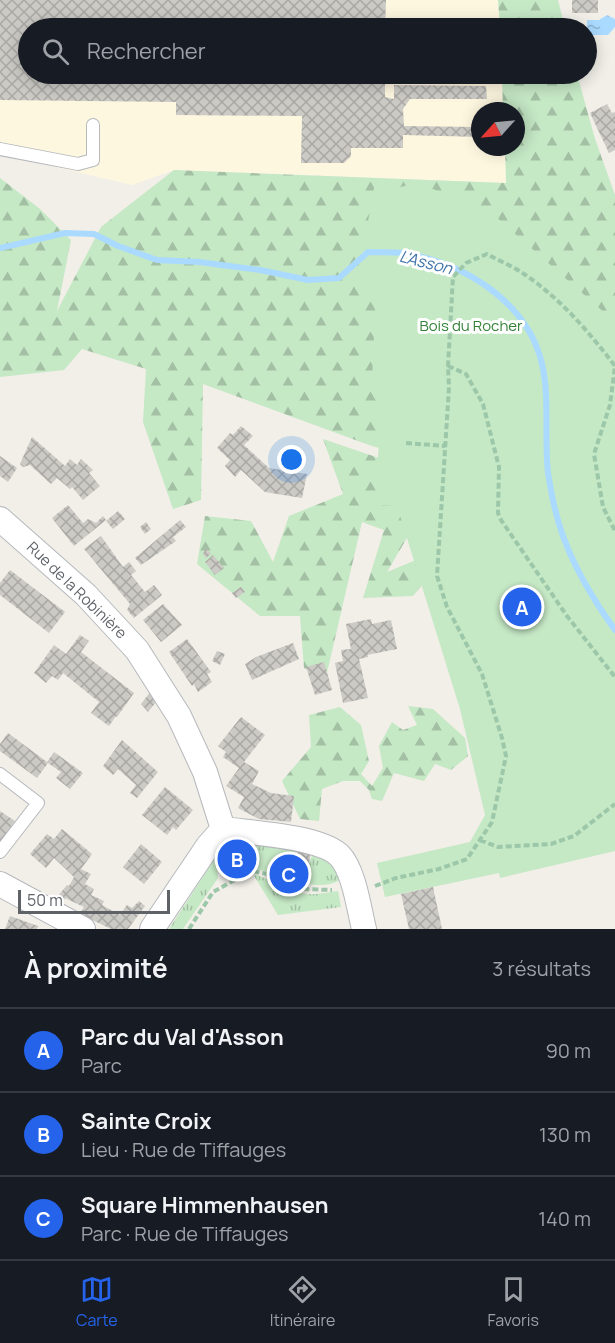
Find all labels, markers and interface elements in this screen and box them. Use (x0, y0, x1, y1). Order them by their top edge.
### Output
search box (18, 18, 597, 84)
icon: search (39, 35, 72, 68)
text: Rechercher (87, 36, 206, 66)
north arrow (471, 102, 525, 156)
water label: L'Asson (397, 245, 455, 279)
park label: Bois du Rocher (420, 315, 523, 336)
your location (277, 445, 306, 474)
street label: Rue de la Robinière (22, 537, 132, 643)
pin: A (502, 584, 542, 630)
pin: B (218, 836, 256, 882)
pin: C (270, 852, 308, 896)
scale bar (18, 887, 170, 914)
text: 50 m (27, 889, 63, 911)
text: À proximité (24, 950, 168, 986)
text: 3 résultats (492, 955, 591, 982)
text: Parc du Val d'Asson (81, 1022, 284, 1052)
text: A (37, 1037, 50, 1064)
text: 90 m (545, 1037, 591, 1064)
text: Parc (81, 1052, 122, 1079)
text: Sainte Croix (81, 1106, 211, 1136)
text: B (37, 1121, 50, 1148)
text: 130 m (539, 1121, 591, 1148)
text: Lieu · Rue de Tiffauges (81, 1136, 286, 1163)
text: Square Himmenhausen (81, 1190, 329, 1220)
text: C (36, 1205, 51, 1232)
text: 140 m (538, 1205, 591, 1232)
text: Parc · Rue de Tiffauges (81, 1220, 289, 1247)
tab: Carte (76, 1273, 118, 1331)
tab: Itinéraire (270, 1273, 335, 1331)
tab: Favoris (487, 1273, 539, 1331)

